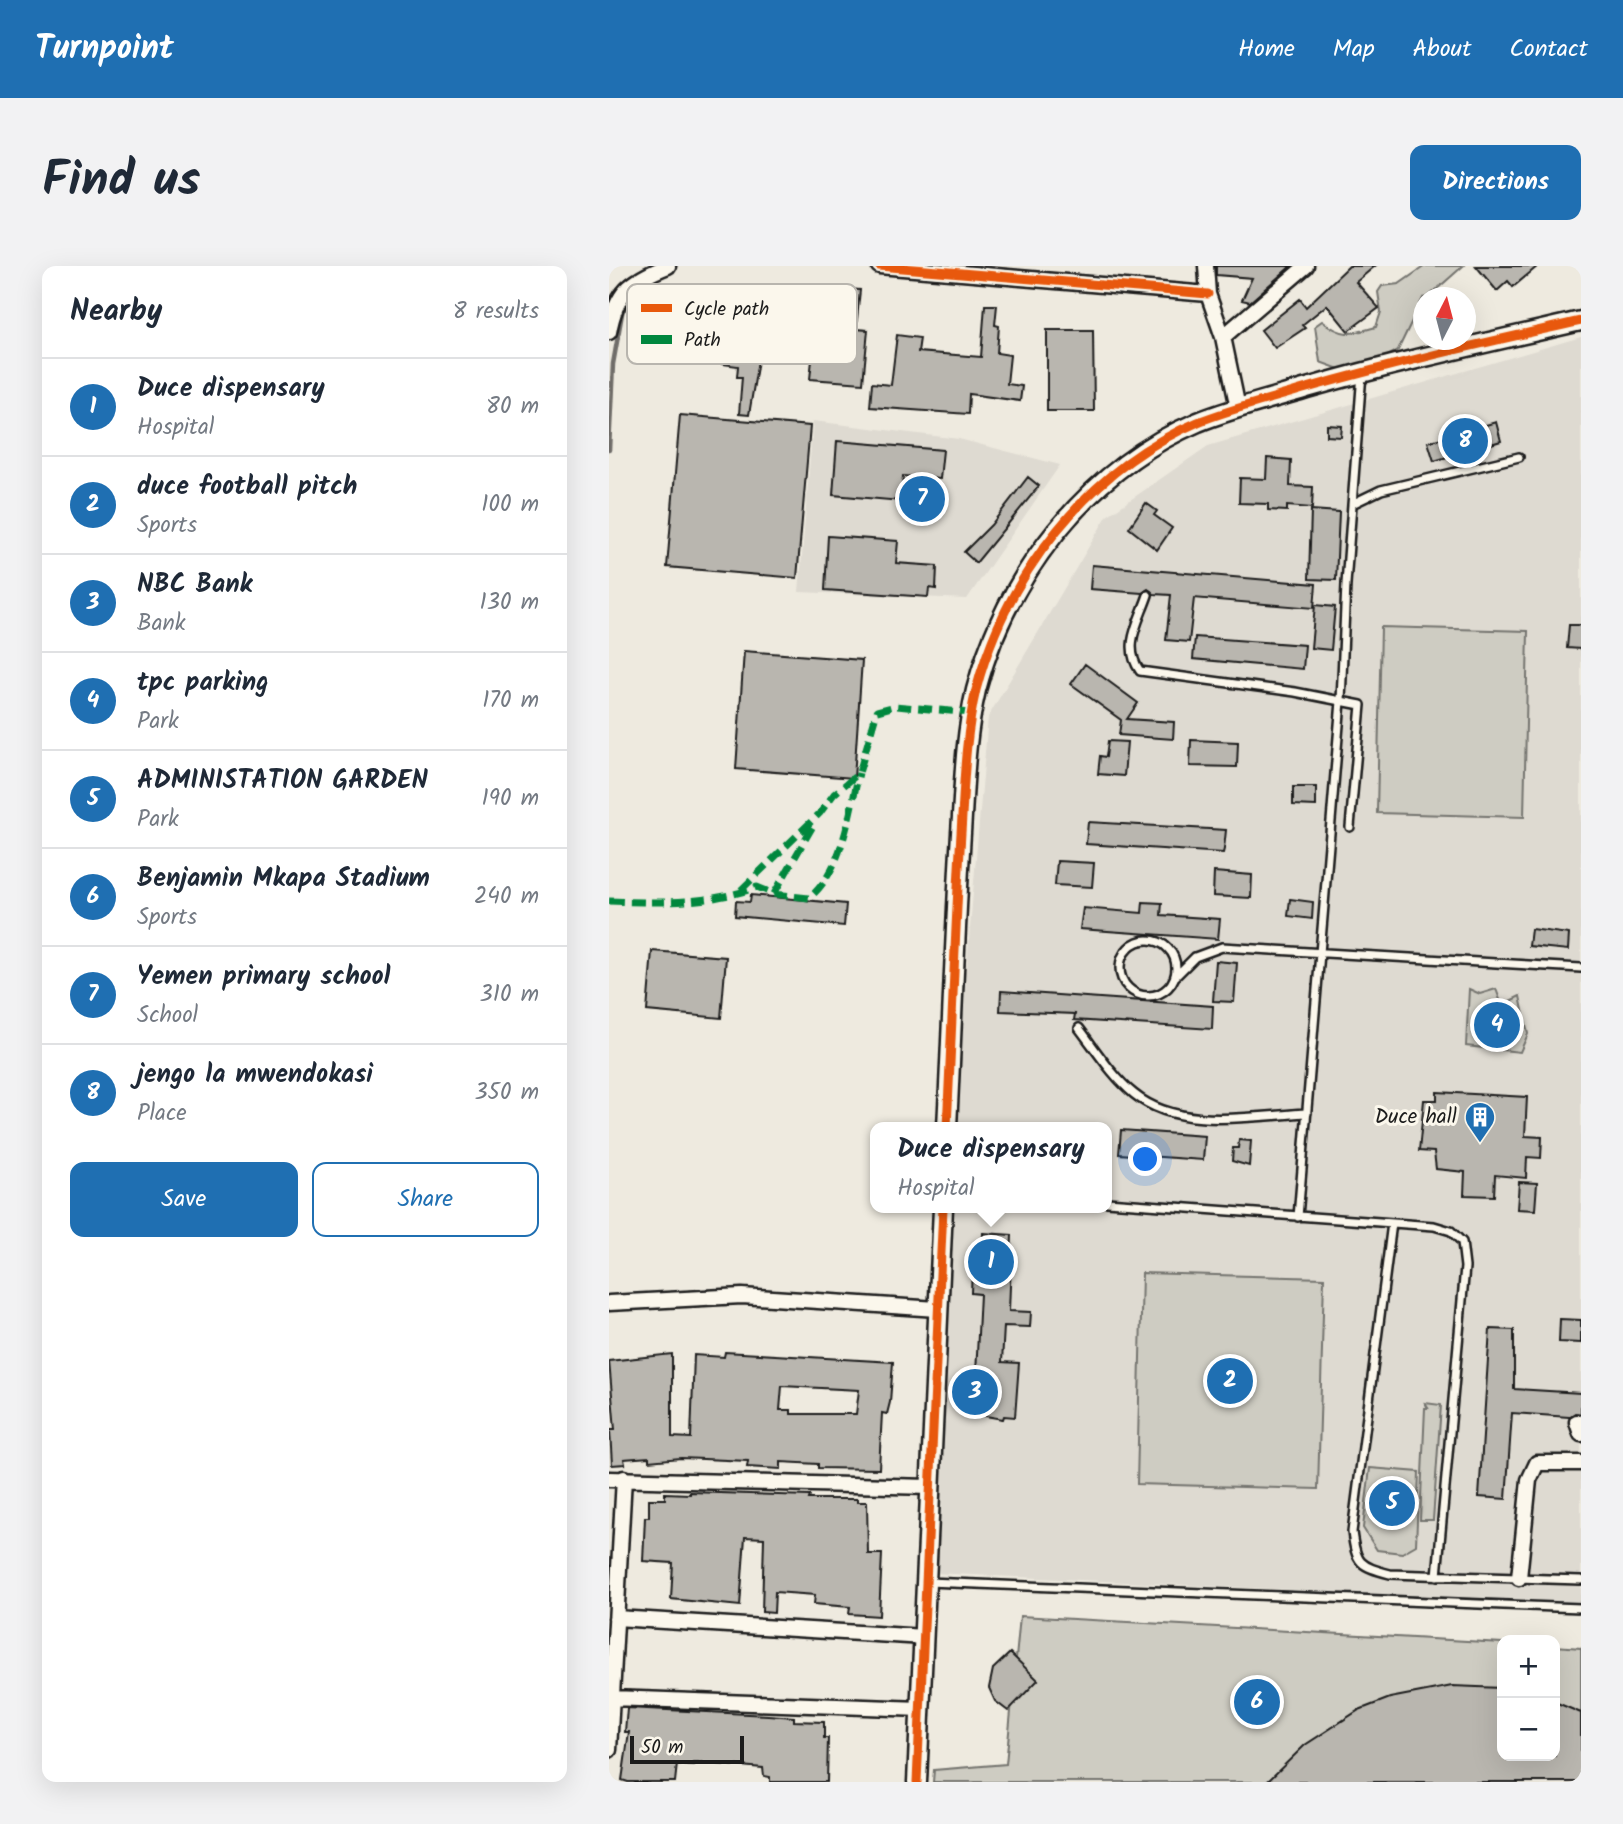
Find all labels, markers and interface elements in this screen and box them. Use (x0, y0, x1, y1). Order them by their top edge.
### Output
text: Turnpoint (35, 23, 174, 76)
text: Home (1238, 30, 1295, 69)
text: Map (1333, 30, 1375, 69)
text: About (1413, 30, 1471, 69)
text: Contact (1509, 30, 1588, 69)
text: Find us (42, 143, 200, 221)
button: Directions (1410, 145, 1581, 220)
legend (627, 284, 857, 364)
north arrow (1413, 287, 1476, 350)
text: Nearby (70, 288, 162, 336)
text: 8 results (453, 294, 539, 330)
text: Cycle path (684, 295, 769, 325)
text: Path (684, 326, 721, 356)
text: Duce dispensary (137, 368, 325, 410)
text: 1 (90, 389, 96, 425)
text: 80 m (486, 389, 539, 425)
text: Hospital (137, 410, 214, 446)
pin: 8 (1442, 415, 1488, 467)
text: duce football pitch (137, 466, 357, 508)
pin: 7 (899, 473, 945, 525)
text: 2 (86, 487, 100, 523)
text: 100 m (481, 487, 539, 523)
text: Sports (137, 508, 197, 544)
text: NBC Bank (137, 564, 252, 606)
text: 3 (87, 585, 99, 621)
text: 130 m (480, 585, 539, 621)
text: Bank (137, 606, 185, 642)
text: tpc parking (137, 662, 269, 704)
text: 4 (87, 683, 99, 719)
text: 170 m (482, 683, 539, 719)
text: Park (137, 704, 179, 740)
text: ADMINISTATION GARDEN (137, 760, 428, 802)
text: 5 (87, 781, 99, 817)
text: 190 m (482, 781, 539, 817)
text: Park (137, 802, 179, 838)
text: Benjamin Mkapa Stadium (137, 858, 430, 900)
text: 6 (87, 879, 99, 915)
text: 240 m (474, 879, 539, 915)
text: Sports (137, 900, 197, 936)
text: Yemen primary school (137, 956, 390, 998)
text: 7 (88, 977, 98, 1013)
text: 310 m (480, 977, 539, 1013)
text: School (137, 998, 198, 1034)
pin: 4 (1474, 999, 1520, 1051)
text: jengo la mwendokasi (137, 1054, 373, 1096)
text: 8 (86, 1075, 100, 1111)
text: 350 m (474, 1075, 539, 1111)
text: Place (137, 1096, 187, 1132)
building icon: Duce hall (1463, 1100, 1497, 1144)
place label: Duce hall (1375, 1101, 1457, 1134)
popup (870, 1122, 1112, 1213)
text: Duce dispensary (897, 1129, 1085, 1171)
your location (1128, 1142, 1162, 1176)
button: Save (70, 1162, 298, 1237)
button: Share (312, 1162, 539, 1237)
text: Hospital (897, 1171, 975, 1207)
pin: 1 (968, 1236, 1014, 1288)
pin: 2 (1207, 1355, 1253, 1407)
pin: 3 (952, 1366, 998, 1418)
pin: 5 (1369, 1477, 1415, 1529)
map controls (1497, 1635, 1560, 1761)
button: + (1497, 1635, 1560, 1698)
pin: 6 (1234, 1676, 1280, 1728)
button: − (1497, 1698, 1560, 1761)
scale bar (630, 1733, 744, 1765)
text: 50 m (641, 1733, 683, 1763)

